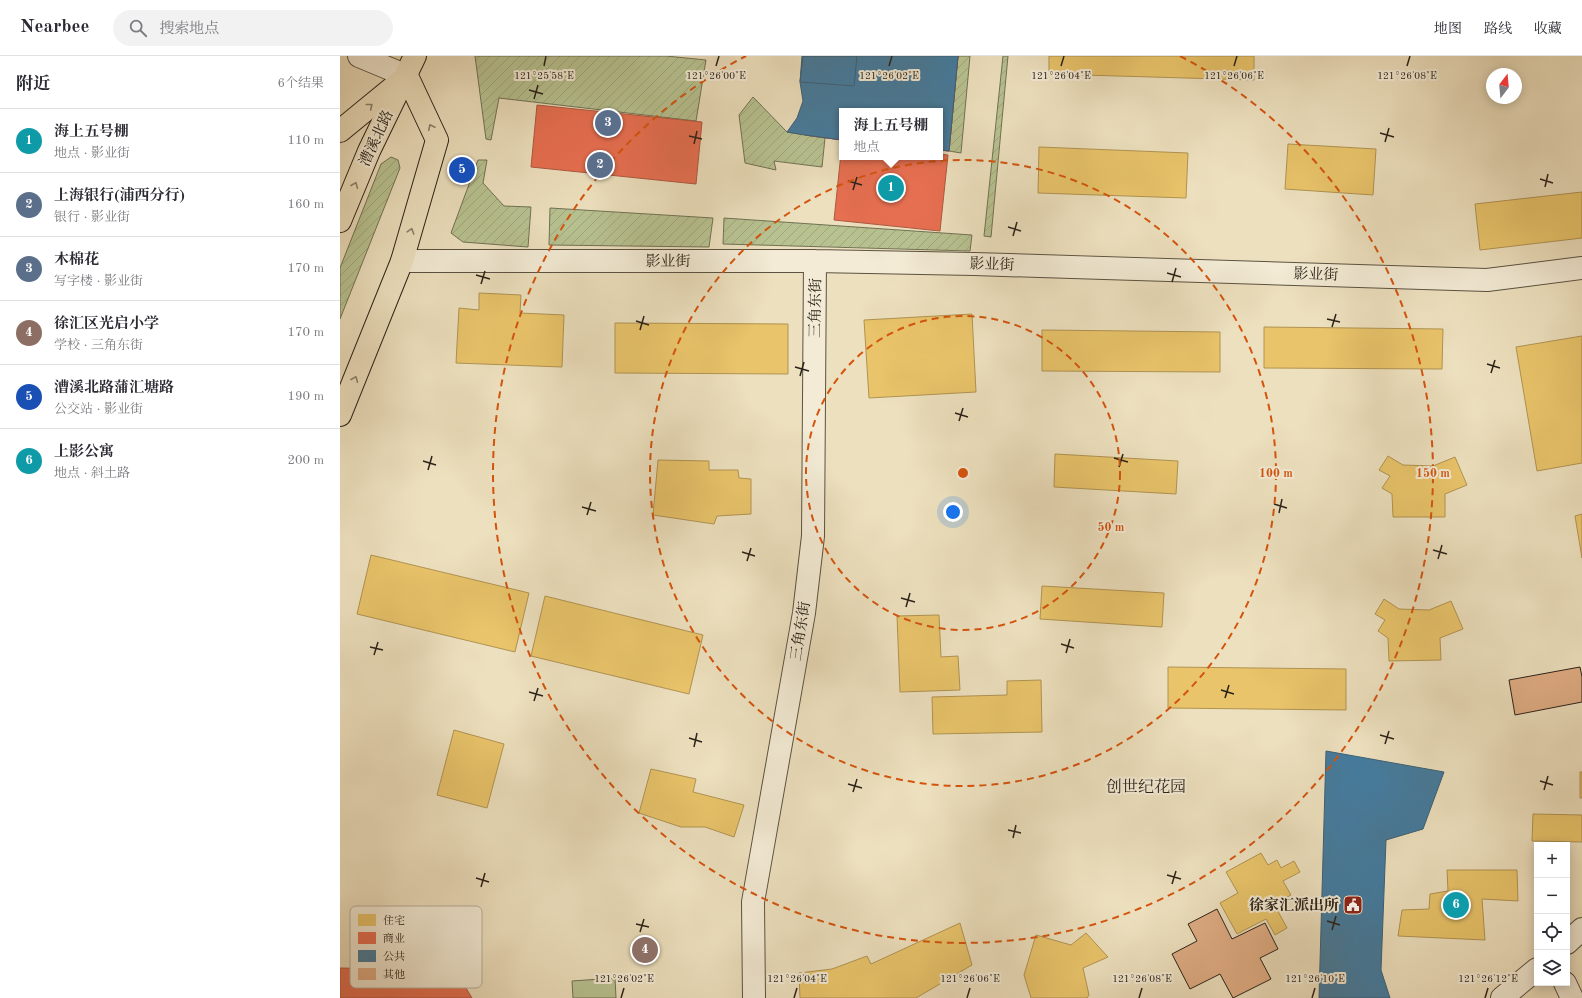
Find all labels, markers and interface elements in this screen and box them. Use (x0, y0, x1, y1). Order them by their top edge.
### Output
search box (113, 10, 393, 46)
icon: search (127, 17, 149, 39)
text: Nearbee (20, 18, 89, 37)
text: 搜索地点 (159, 22, 219, 37)
text: 地图 (1434, 22, 1462, 36)
text: 路线 (1484, 22, 1512, 36)
text: 收藏 (1534, 22, 1562, 36)
north arrow (1486, 68, 1522, 104)
text: 121°25'58"E (514, 71, 574, 81)
text: 121°26'00"E (686, 71, 746, 81)
text: 121°26'02"E (859, 71, 919, 81)
text: 121°26'04"E (1031, 71, 1091, 81)
text: 121°26'06"E (1204, 71, 1264, 81)
text: 121°26'08"E (1377, 71, 1437, 81)
text: 附近 (16, 76, 50, 93)
text: 6个结果 (277, 77, 324, 90)
one-way arrow (366, 104, 373, 111)
street label: 漕溪北路 (356, 107, 397, 169)
pin: 3 (595, 108, 621, 138)
popup (839, 108, 943, 160)
text: 海上五号棚 (853, 119, 929, 134)
one-way arrow (428, 124, 436, 131)
text: 海上五号棚 (54, 125, 129, 140)
text: 1 (25, 134, 33, 147)
text: 110 m (287, 134, 324, 147)
text: 地点 (853, 141, 880, 154)
text: 地点 · 影业街 (54, 147, 130, 160)
pin: 2 (587, 150, 613, 180)
pin: 5 (449, 155, 475, 185)
pin: 1 (878, 173, 904, 203)
one-way arrow (350, 182, 358, 190)
text: 上海银行(浦西分行) (54, 189, 185, 204)
text: 2 (25, 198, 33, 211)
text: 160 m (287, 198, 324, 211)
text: 银行 · 影业街 (54, 211, 130, 224)
one-way arrow (406, 228, 415, 235)
text: 木棉花 (54, 253, 99, 268)
street label: 影业街 (645, 253, 691, 270)
street label: 影业街 (969, 255, 1015, 274)
text: 3 (25, 262, 33, 275)
text: 170 m (287, 262, 324, 275)
street label: 影业街 (1293, 265, 1339, 284)
text: 写字楼 · 影业街 (54, 275, 143, 288)
street label: 三角东街 (806, 278, 825, 338)
text: 徐汇区光启小学 (54, 317, 159, 332)
text: 4 (25, 326, 33, 339)
text: 170 m (287, 326, 324, 339)
text: 学校 · 三角东街 (54, 339, 143, 352)
one-way arrow (350, 375, 358, 382)
text: 漕溪北路蒲汇塘路 (54, 381, 174, 396)
text: 5 (25, 390, 33, 403)
text: 190 m (287, 390, 324, 403)
text: 公交站 · 影业街 (54, 403, 143, 416)
text: 上影公寓 (54, 445, 114, 460)
text: 6 (25, 454, 33, 467)
text: 200 m (287, 454, 324, 467)
centre of rings (956, 466, 970, 480)
text: 地点 · 斜土路 (54, 467, 130, 480)
text: 150 m (1416, 467, 1450, 480)
text: 100 m (1259, 468, 1293, 480)
your location (943, 502, 963, 522)
text: 50 m (1098, 521, 1125, 534)
street label: 三角东街 (787, 600, 814, 662)
district label: 创世纪花园 (1106, 778, 1186, 796)
map controls (1534, 842, 1570, 986)
button: + (1534, 842, 1570, 878)
button: − (1534, 878, 1570, 914)
pin: 6 (1443, 890, 1469, 920)
public building icon: 徐家汇派出所 (1342, 894, 1364, 916)
place label: 徐家汇派出所 (1249, 896, 1339, 914)
legend (350, 906, 482, 988)
text: 住宅 (383, 914, 405, 927)
button: locate (1534, 914, 1570, 950)
text: 商业 (383, 932, 405, 945)
pin: 4 (632, 935, 658, 965)
text: 公共 (383, 950, 405, 963)
button: layers (1534, 950, 1570, 986)
text: 其他 (383, 968, 405, 981)
text: 121°26'02"E (594, 974, 654, 984)
text: 121°26'04"E (767, 974, 827, 984)
text: 121°26'06"E (940, 974, 1000, 984)
text: 121°26'08"E (1112, 974, 1172, 984)
text: 121°26'10"E (1285, 974, 1345, 984)
text: 121°26'12"E (1458, 974, 1518, 984)

